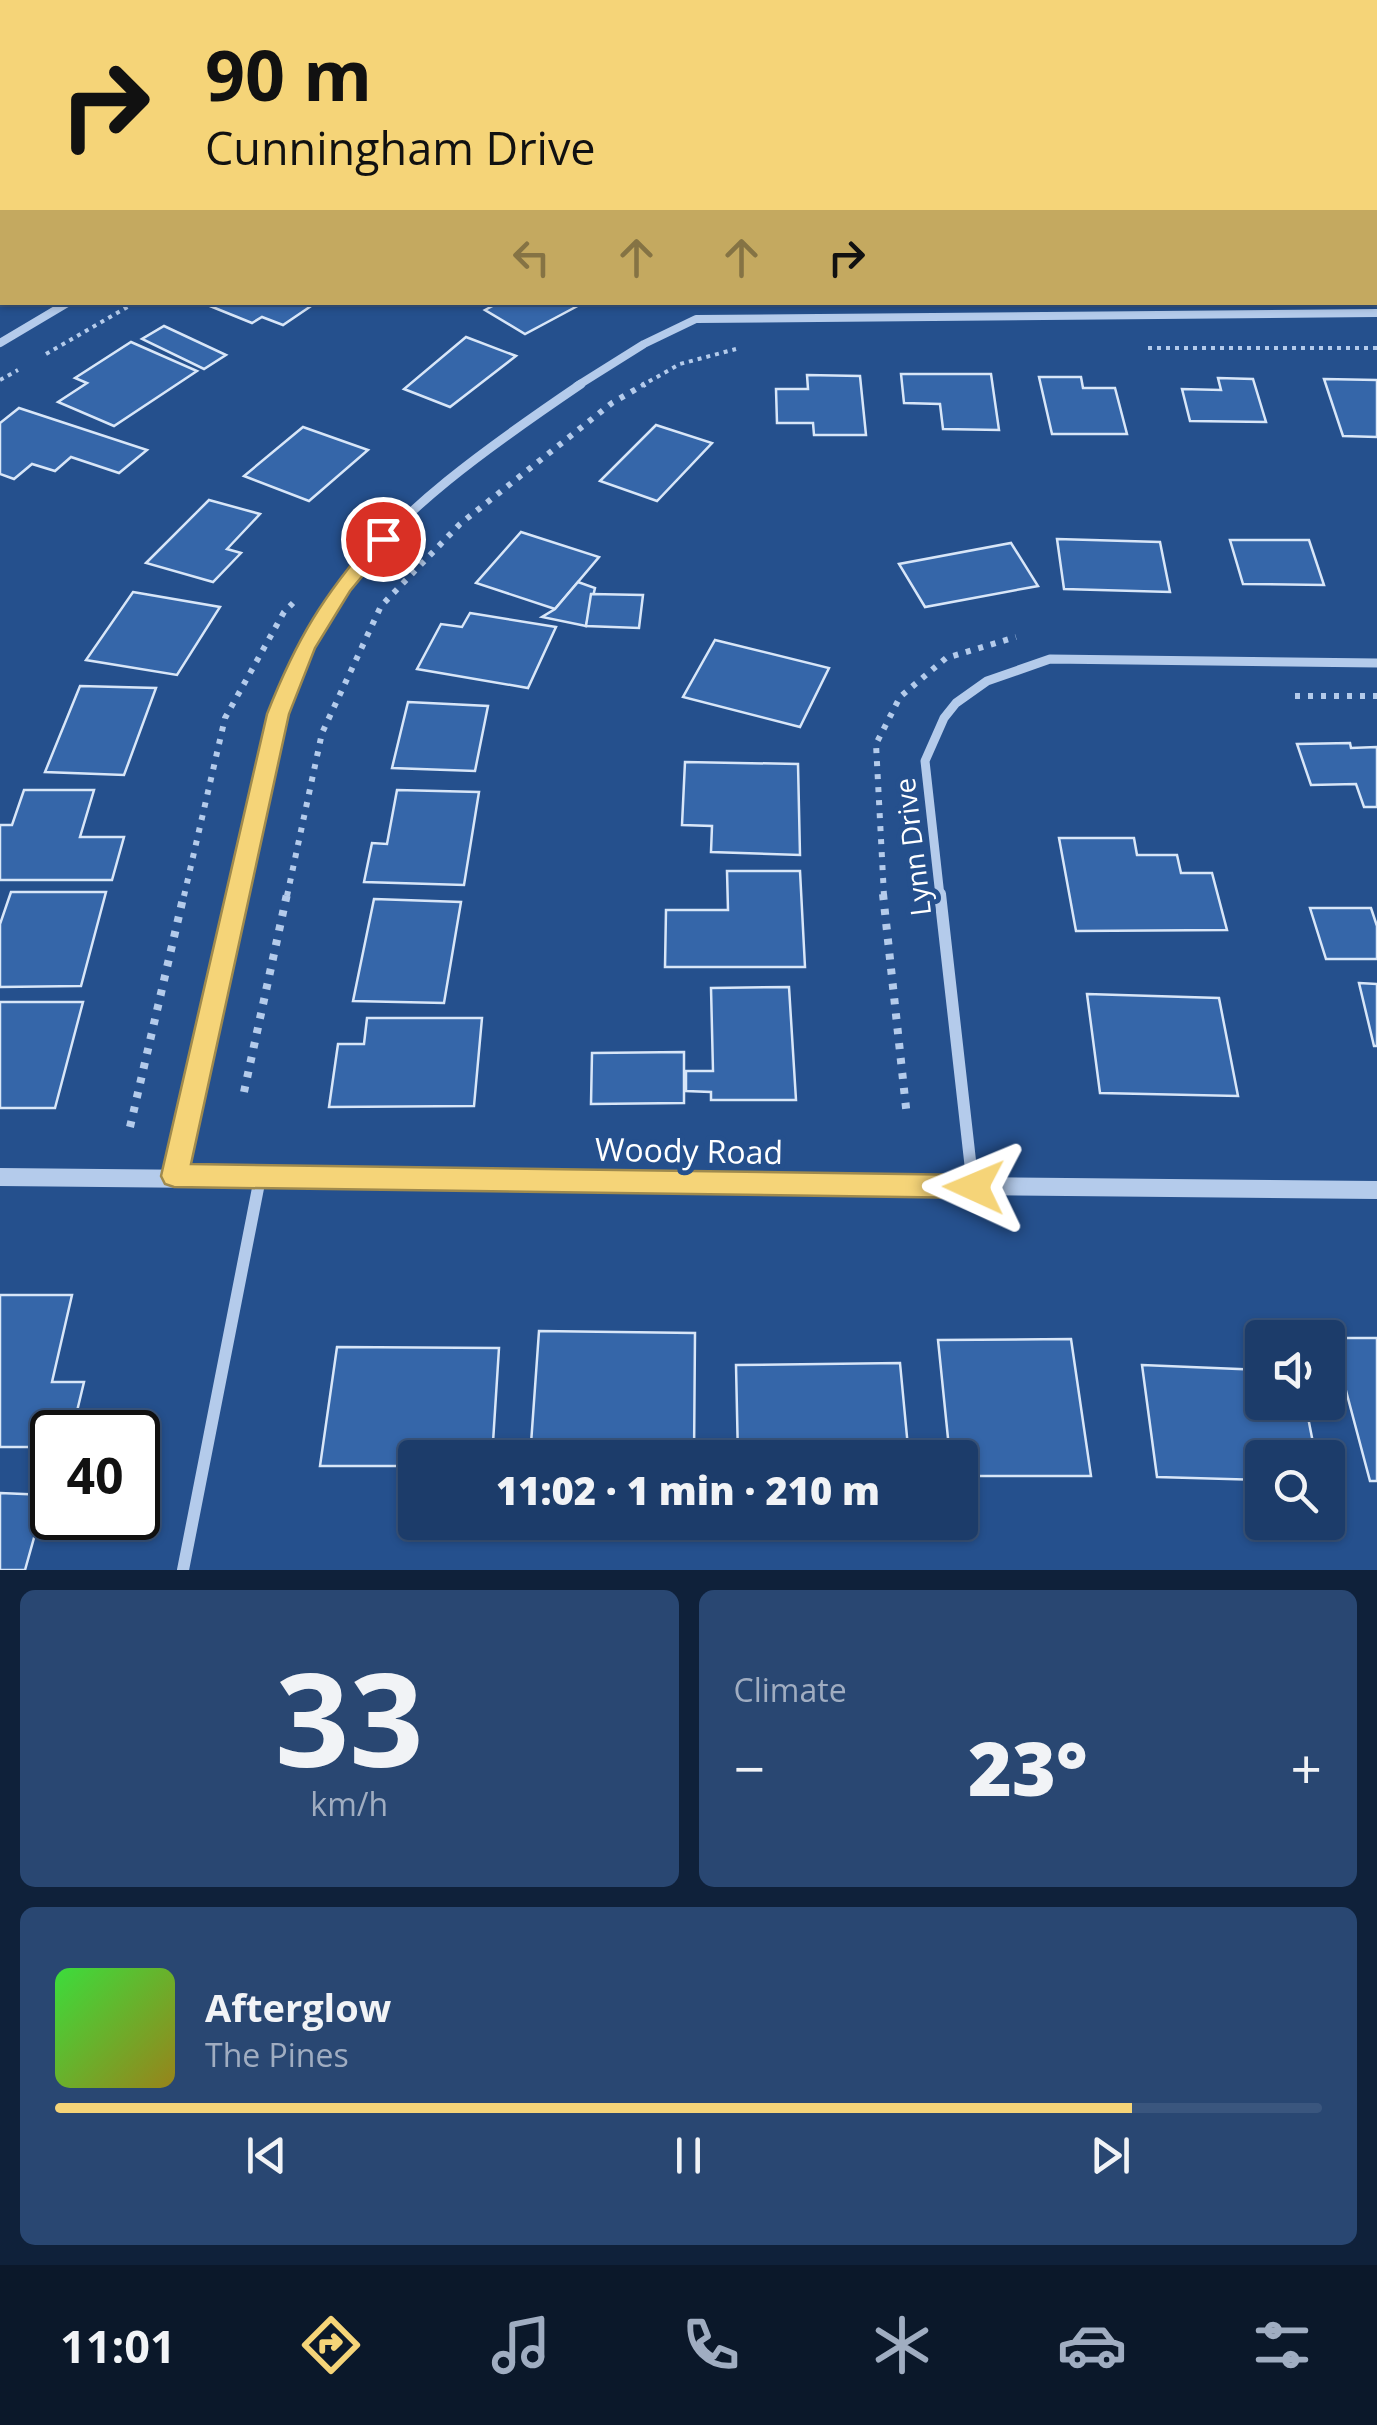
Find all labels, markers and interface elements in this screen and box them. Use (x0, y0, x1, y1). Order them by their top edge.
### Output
text: 90 m (205, 26, 372, 122)
icon: right (40, 40, 170, 170)
text: Cunningham Drive (205, 117, 596, 178)
icon: left (504, 230, 559, 285)
icon: ahead (609, 230, 664, 285)
icon: ahead (714, 230, 769, 285)
icon: right (819, 230, 874, 285)
pin (341, 497, 426, 582)
icon: arrive (356, 512, 411, 567)
street label: Lynn Drive (885, 776, 939, 918)
street label: Woody Road (594, 1127, 784, 1173)
position arrow (922, 1135, 1026, 1239)
map controls (1245, 1320, 1345, 1540)
button: sound (1245, 1320, 1345, 1420)
speed limit sign: 40 (30, 1410, 160, 1540)
button: search (1245, 1440, 1345, 1540)
text: 11:02 · 1 min · 210 m (496, 1464, 880, 1516)
text: 33 (275, 1628, 424, 1805)
text: Climate (734, 1668, 847, 1711)
text: 23° (968, 1716, 1088, 1818)
text: − (734, 1730, 765, 1805)
text: + (1291, 1730, 1322, 1805)
text: km/h (310, 1782, 388, 1825)
text: Afterglow (205, 1981, 391, 2033)
text: The Pines (205, 2033, 349, 2076)
icon: previous (239, 2128, 294, 2183)
icon: pause (661, 2128, 716, 2183)
icon: next (1083, 2128, 1138, 2183)
icon: directions (296, 2310, 366, 2380)
icon: music (486, 2310, 556, 2380)
icon: phone (676, 2310, 746, 2380)
icon: climate (867, 2310, 937, 2380)
icon: car (1057, 2310, 1127, 2380)
icon: filters (1247, 2310, 1317, 2380)
text: 11:01 (60, 2315, 176, 2376)

